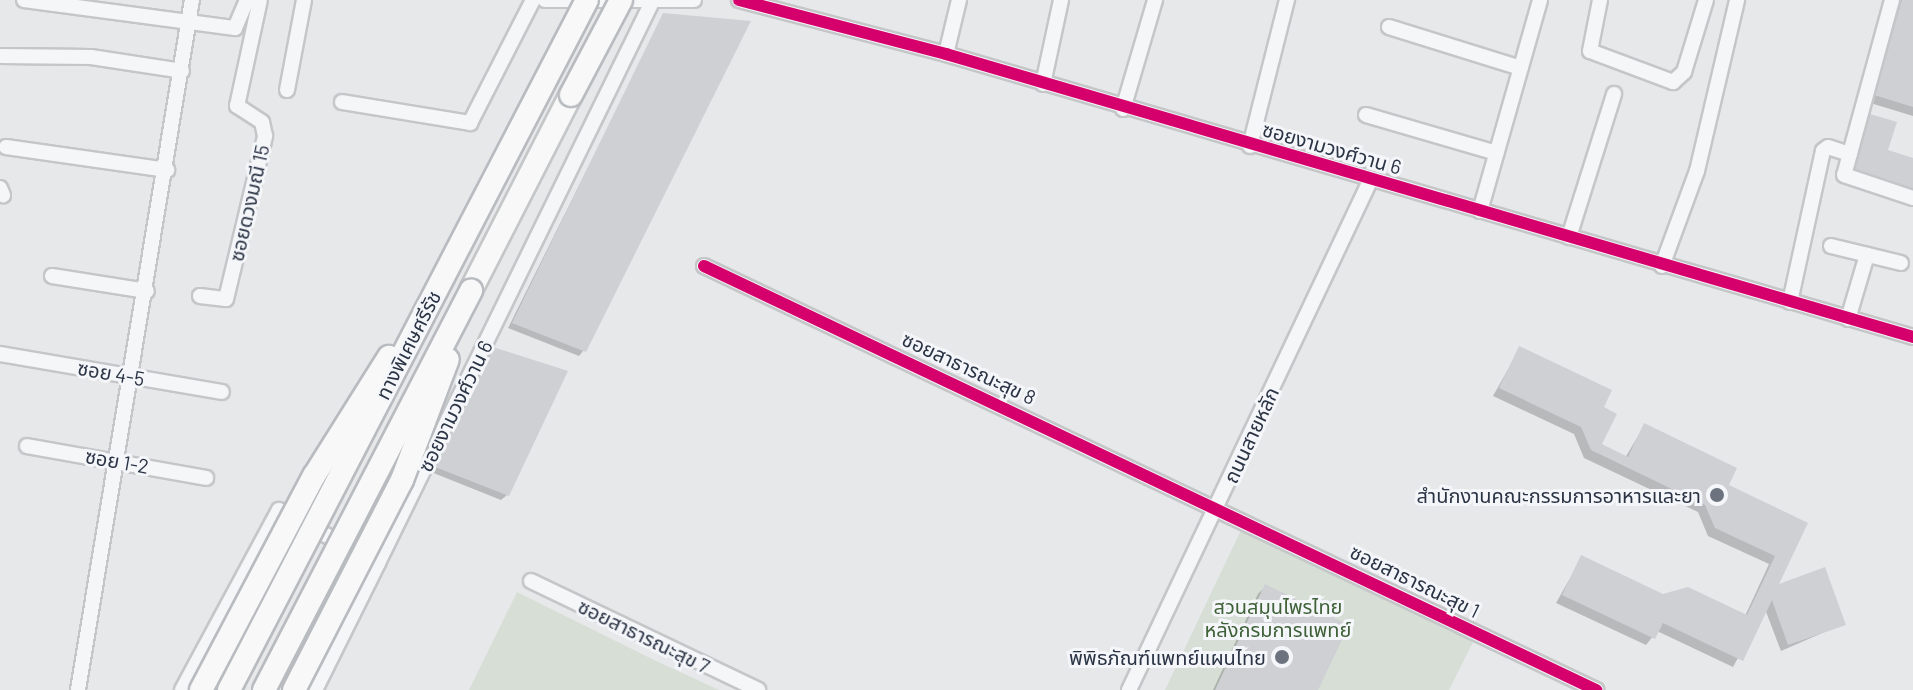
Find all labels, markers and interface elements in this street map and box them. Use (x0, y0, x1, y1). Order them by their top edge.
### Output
street label: ซอยงามวงศ์วาน 6 (1260, 117, 1404, 179)
street label: ซอยดวงมณี 15 (224, 142, 274, 264)
street label: ทางพิเศษศรีรัช (370, 287, 446, 403)
street label: ซอยสาธารณะสุข 8 (898, 327, 1040, 409)
street label: ซอยงามวงศ์วาน 6 (413, 336, 497, 476)
street label: ซอย 4-5 (76, 355, 146, 391)
street label: ถนนสายหลัก (1218, 383, 1284, 487)
street label: ซอย 1-2 (83, 444, 151, 478)
place label: สำนักงานคณะกรรมการอาหารและยา (1417, 483, 1701, 507)
marker: สำนักงานคณะกรรมการอาหารและยา (1708, 486, 1726, 504)
street label: ซอยสาธารณะสุข 1 (1346, 539, 1484, 623)
street label: ซอยสาธารณะสุข 7 (574, 594, 714, 678)
park label: สวนสมุนไพรไทย หลังกรมการแพทย์ (1205, 595, 1351, 642)
place label: พิพิธภัณฑ์แพทย์แผนไทย (1069, 645, 1266, 669)
marker: พิพิธภัณฑ์แพทย์แผนไทย (1273, 648, 1291, 666)

